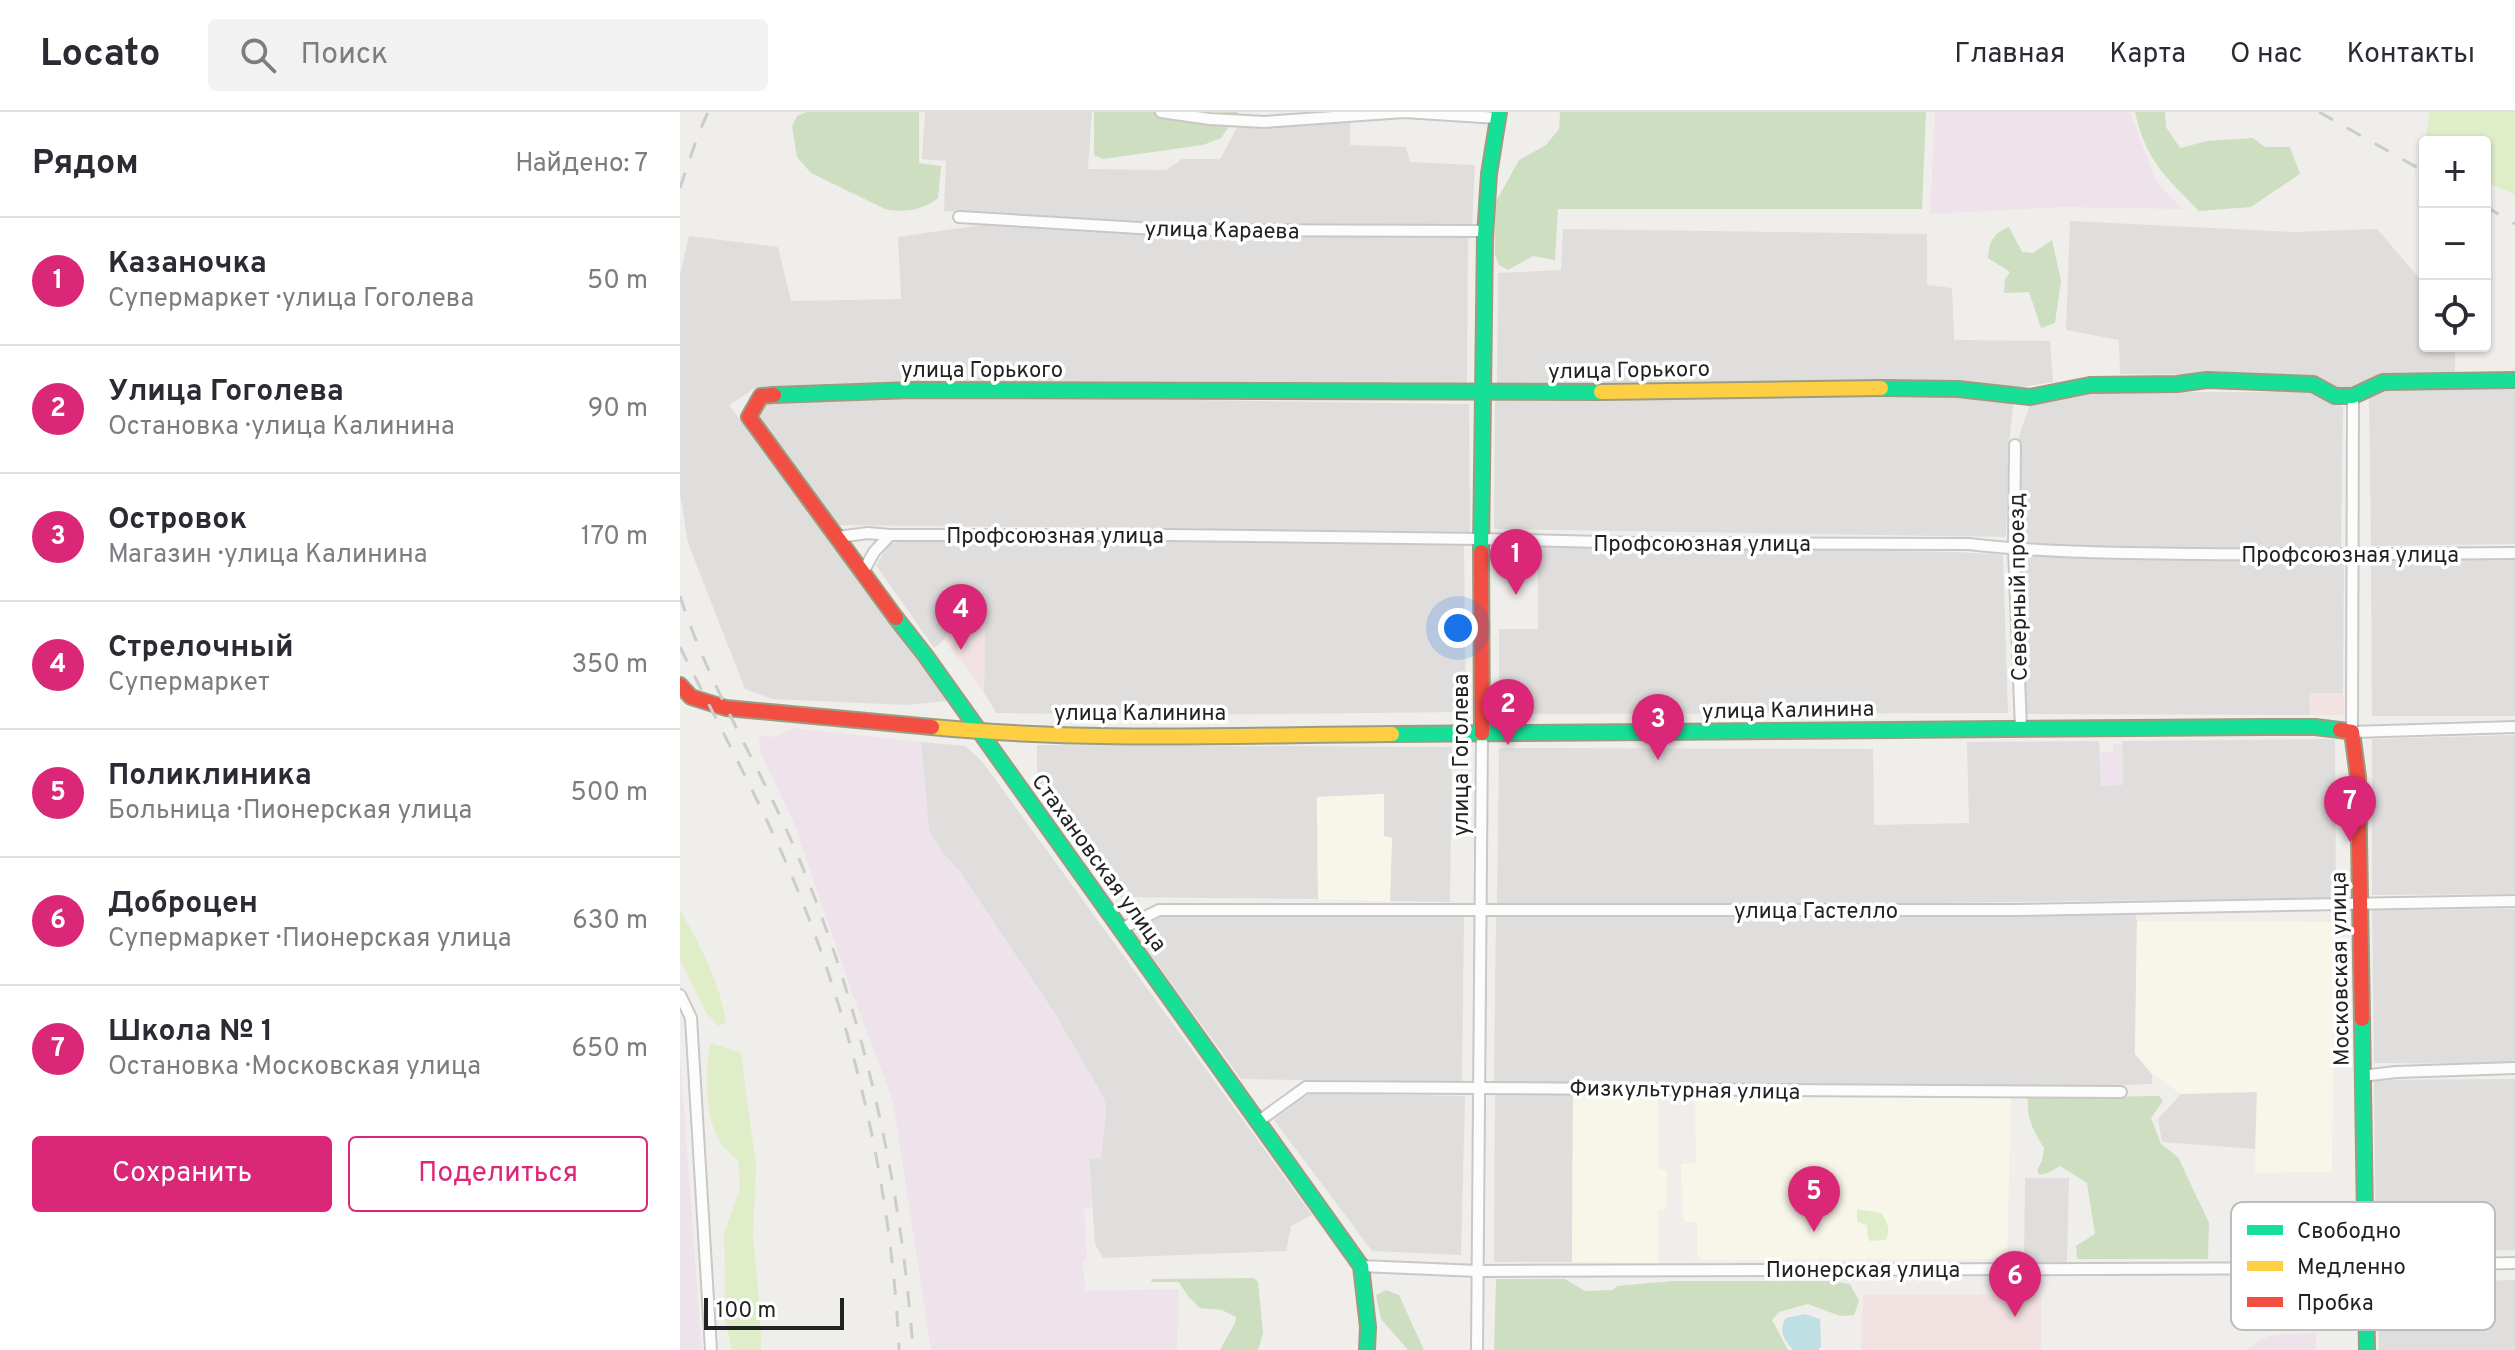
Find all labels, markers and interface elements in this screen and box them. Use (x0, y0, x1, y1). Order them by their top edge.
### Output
search box (208, 19, 768, 91)
text: Locato (40, 31, 160, 80)
icon: search (236, 33, 280, 77)
text: Поиск (300, 37, 388, 74)
text: Главная (1954, 37, 2065, 73)
text: Карта (2109, 37, 2186, 73)
text: О нас (2230, 37, 2303, 73)
text: Контакты (2347, 37, 2475, 73)
map controls (2419, 136, 2491, 352)
button: + (2419, 136, 2491, 208)
text: Рядом (32, 143, 139, 186)
text: Найдено: 7 (515, 148, 648, 181)
button: − (2419, 208, 2491, 280)
street label: улица Караева (1144, 217, 1300, 246)
text: Казаночка (108, 246, 267, 283)
text: 1 (53, 265, 63, 298)
text: 50 m (587, 265, 648, 298)
button: locate (2419, 280, 2491, 352)
text: Супермаркет · улица Гоголева (108, 283, 474, 316)
street label: улица Горького (1548, 357, 1710, 386)
street label: улица Горького (901, 358, 1063, 385)
text: Улица Гоголева (108, 374, 344, 411)
text: 2 (50, 393, 66, 426)
text: 90 m (588, 393, 648, 426)
text: Остановка · улица Калинина (108, 411, 455, 444)
street label: Северный проезд (2004, 493, 2035, 681)
text: Островок (108, 502, 247, 539)
text: 3 (50, 521, 66, 554)
text: 170 m (581, 521, 648, 554)
street label: Профсоюзная улица (946, 524, 1164, 551)
pin: 1 (1490, 529, 1542, 595)
street label: Профсоюзная улица (1593, 532, 1811, 559)
text: Магазин · улица Калинина (108, 539, 427, 572)
street label: Профсоюзная улица (2241, 543, 2459, 570)
pin: 4 (935, 584, 987, 650)
your location (1438, 608, 1478, 648)
text: Стрелочный (108, 630, 294, 667)
text: 4 (50, 649, 66, 682)
text: 350 m (571, 649, 648, 682)
text: Супермаркет (108, 667, 270, 700)
street label: улица Гоголева (1449, 674, 1476, 836)
pin: 2 (1482, 679, 1534, 745)
pin: 3 (1632, 694, 1684, 760)
street label: улица Калинина (1702, 696, 1874, 726)
street label: улица Калинина (1054, 701, 1226, 728)
text: Поликлиника (108, 758, 312, 795)
street label: Стахановская улица (1024, 769, 1171, 958)
pin: 7 (2324, 776, 2376, 842)
text: 5 (50, 777, 66, 810)
text: 500 m (571, 777, 648, 810)
text: Больница · Пионерская улица (108, 795, 472, 828)
street label: Московская улица (2326, 872, 2357, 1066)
text: Доброцен (108, 886, 258, 923)
street label: улица Гастелло (1734, 899, 1898, 926)
text: 6 (50, 905, 66, 938)
text: 630 m (572, 905, 648, 938)
text: Супермаркет · Пионерская улица (108, 923, 512, 956)
text: Школа № 1 (108, 1014, 273, 1051)
text: 7 (51, 1033, 65, 1066)
text: 650 m (572, 1033, 648, 1066)
text: Остановка · Московская улица (108, 1051, 481, 1084)
street label: Физкультурная улица (1569, 1076, 1801, 1107)
button: Сохранить (32, 1136, 332, 1212)
button: Поделиться (348, 1136, 648, 1212)
pin: 5 (1788, 1166, 1840, 1232)
legend (2231, 1202, 2495, 1330)
text: Свободно (2297, 1219, 2401, 1246)
pin: 6 (1989, 1251, 2041, 1317)
text: Медленно (2297, 1255, 2406, 1282)
street label: Пионерская улица (1766, 1258, 1960, 1285)
text: Пробка (2297, 1291, 2374, 1318)
scale bar (704, 1294, 844, 1330)
text: 100 m (716, 1298, 776, 1325)

